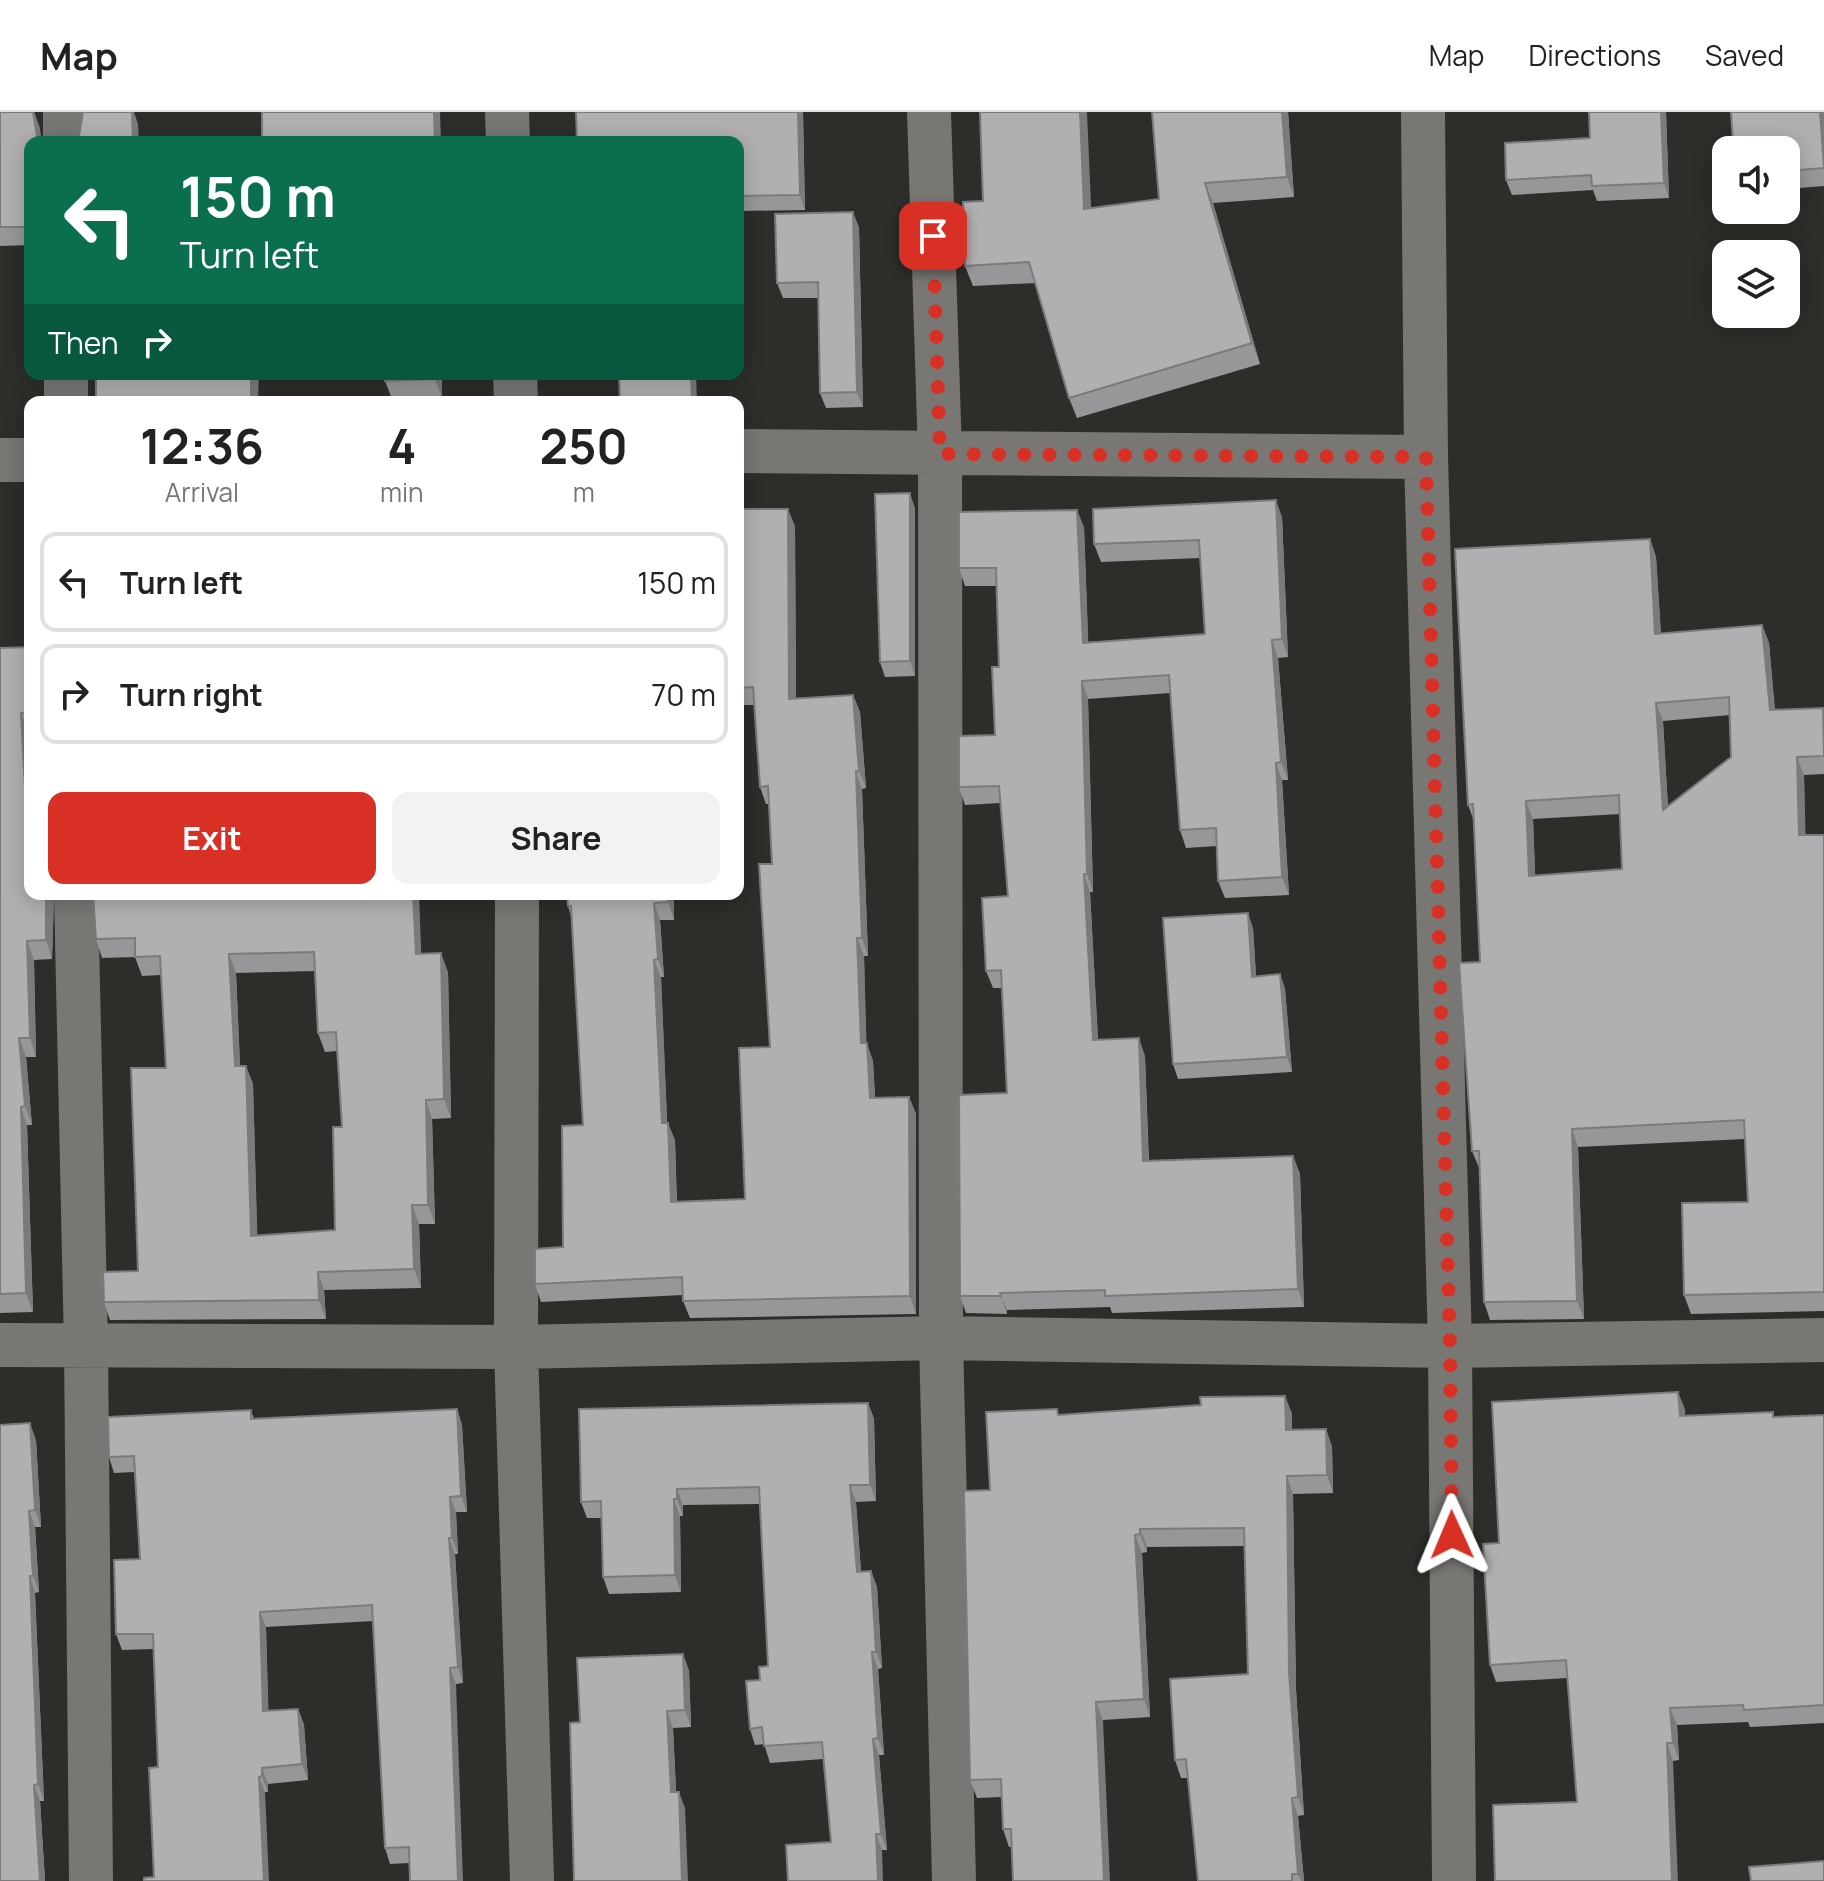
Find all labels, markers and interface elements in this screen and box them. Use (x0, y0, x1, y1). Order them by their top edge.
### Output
text: Map (40, 29, 118, 81)
text: Map (1429, 36, 1484, 74)
text: Directions (1528, 36, 1661, 74)
text: Saved (1705, 36, 1784, 74)
map controls (1712, 136, 1800, 328)
button: sound (1712, 136, 1800, 224)
text: 150 m (180, 157, 336, 234)
icon: left (48, 168, 152, 272)
pin (899, 202, 967, 270)
icon: arrive (911, 214, 955, 258)
text: Turn left (180, 230, 319, 279)
button: layers (1712, 240, 1800, 328)
icon: right (135, 320, 179, 364)
text: Then (48, 322, 119, 363)
text: 12:36 (140, 413, 264, 478)
text: 4 (387, 413, 416, 478)
text: 250 (540, 413, 628, 478)
text: Arrival (165, 474, 239, 510)
text: min (380, 474, 424, 510)
text: m (573, 474, 595, 510)
icon: left (52, 560, 96, 604)
text: Turn left (120, 562, 243, 603)
text: 150 m (637, 562, 716, 603)
icon: right (52, 672, 96, 716)
text: Turn right (120, 674, 263, 715)
text: 70 m (651, 674, 716, 715)
button: Exit (48, 792, 376, 884)
button: Share (392, 792, 720, 884)
position arrow (1410, 1493, 1494, 1577)

